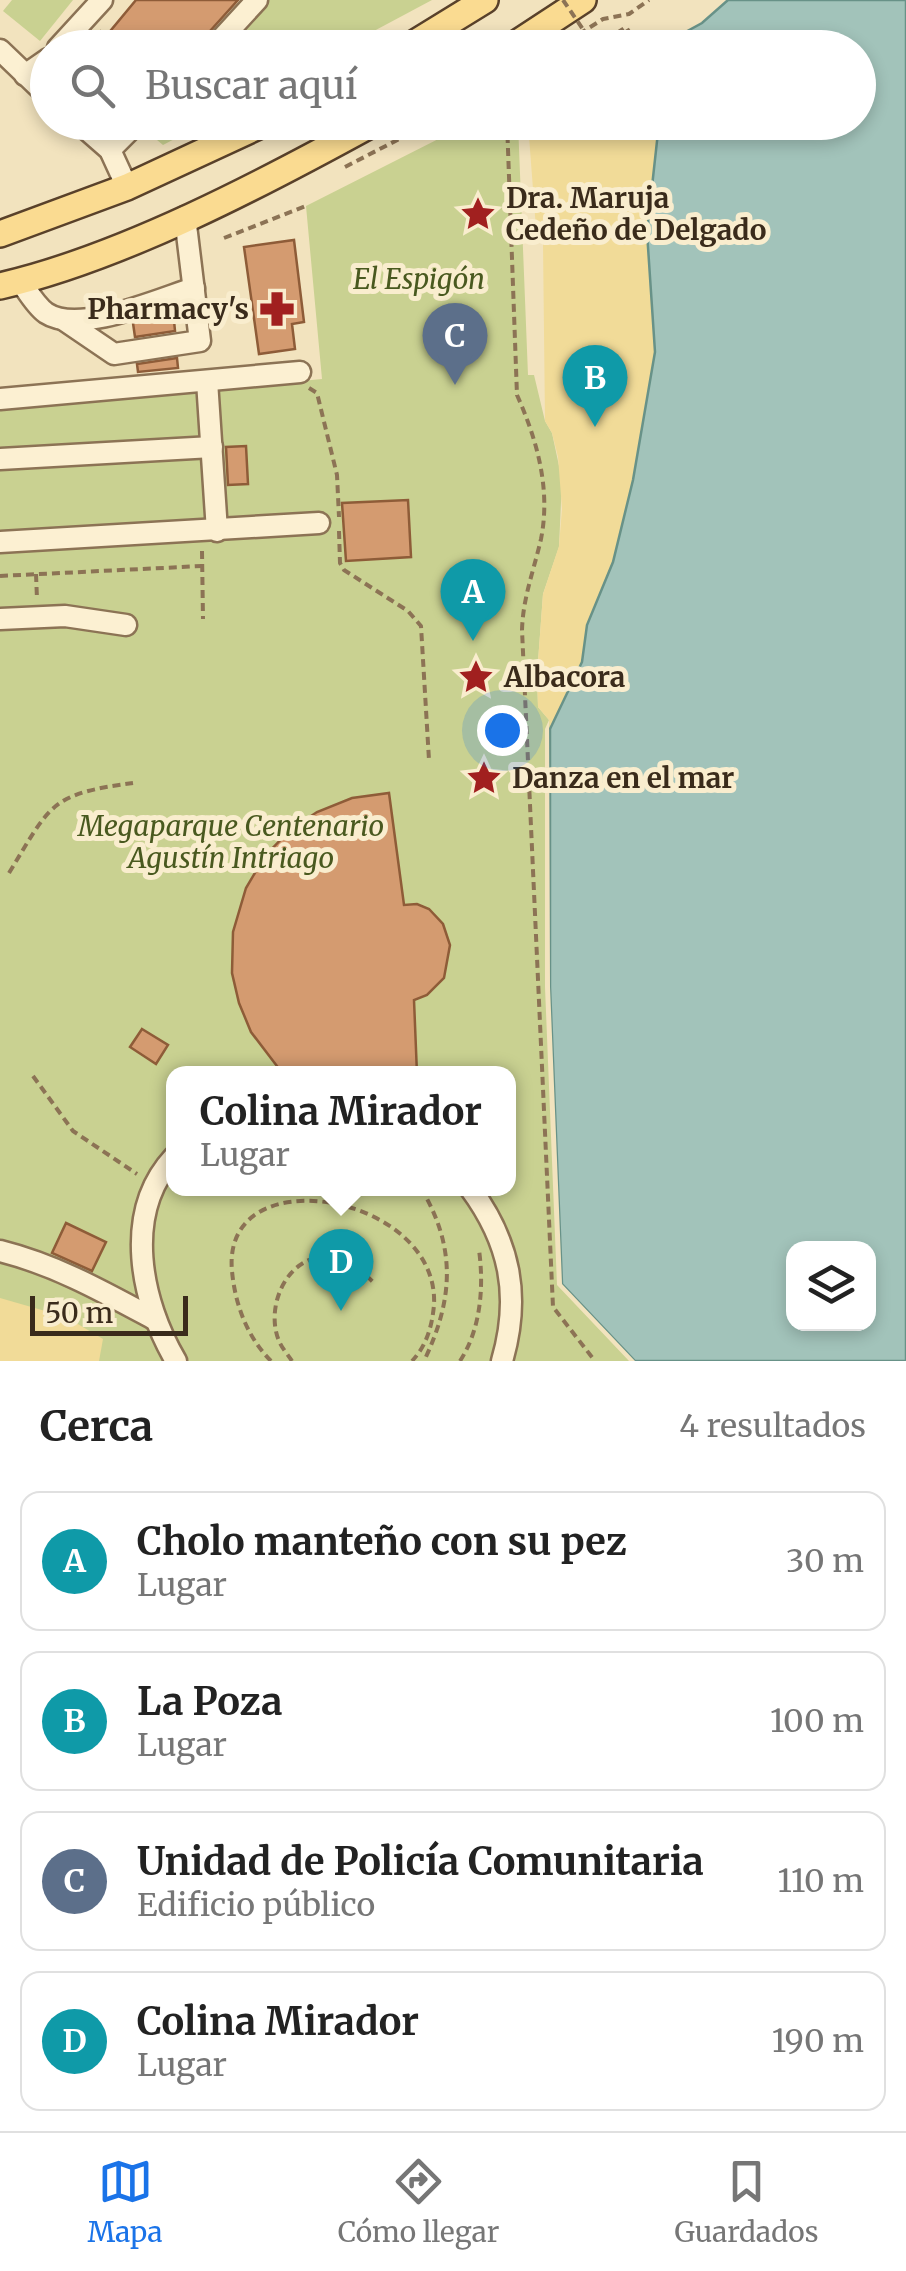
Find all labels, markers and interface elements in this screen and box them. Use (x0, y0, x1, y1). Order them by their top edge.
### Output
search box (30, 30, 876, 140)
icon: search (65, 58, 120, 113)
text: Buscar aquí (145, 62, 357, 109)
place label: Dra. Maruja Cedeño de Delgado (506, 180, 766, 248)
place icon: Dra. Maruja Cedeño de Delgado (459, 195, 497, 233)
park label: El Espigón (353, 261, 485, 297)
pharmacy icon: Pharmacy's (258, 290, 296, 328)
place label: Pharmacy's (87, 291, 249, 327)
pin: C (422, 302, 488, 385)
pin: B (562, 344, 628, 427)
pin: A (440, 558, 506, 641)
place icon: Albacora (457, 658, 495, 696)
place label: Albacora (503, 659, 626, 695)
your location (477, 705, 528, 756)
place icon: Danza en el mar (465, 759, 503, 797)
place label: Danza en el mar (512, 760, 734, 796)
park label: Megaparque Centenario Agustín Intriago (77, 808, 384, 876)
popup (166, 1066, 516, 1196)
text: Colina Mirador (200, 1088, 482, 1135)
text: Lugar (200, 1135, 290, 1175)
pin: D (308, 1228, 374, 1311)
map controls (786, 1241, 876, 1331)
button: layers (786, 1241, 876, 1331)
scale bar (30, 1291, 188, 1336)
text: 50 m (45, 1295, 113, 1331)
text: Cerca (40, 1400, 153, 1452)
text: 4 resultados (679, 1406, 866, 1446)
text: Cholo manteño con su pez (137, 1518, 627, 1565)
text: A (63, 1541, 86, 1581)
text: 30 m (786, 1541, 864, 1581)
text: Lugar (137, 1565, 227, 1605)
text: La Poza (137, 1678, 282, 1725)
text: B (63, 1701, 86, 1741)
text: 100 m (770, 1701, 864, 1741)
text: Lugar (137, 1725, 227, 1765)
text: Unidad de Policía Comunitaria (137, 1838, 704, 1885)
text: C (64, 1861, 85, 1901)
text: 110 m (777, 1861, 864, 1901)
text: Edificio público (137, 1885, 375, 1925)
text: Colina Mirador (137, 1998, 419, 2045)
text: D (62, 2021, 87, 2061)
text: 190 m (772, 2021, 864, 2061)
text: Lugar (137, 2045, 227, 2085)
tab: Mapa (88, 2154, 163, 2250)
tab: Cómo llegar (338, 2154, 499, 2250)
tab: Guardados (674, 2154, 818, 2250)

